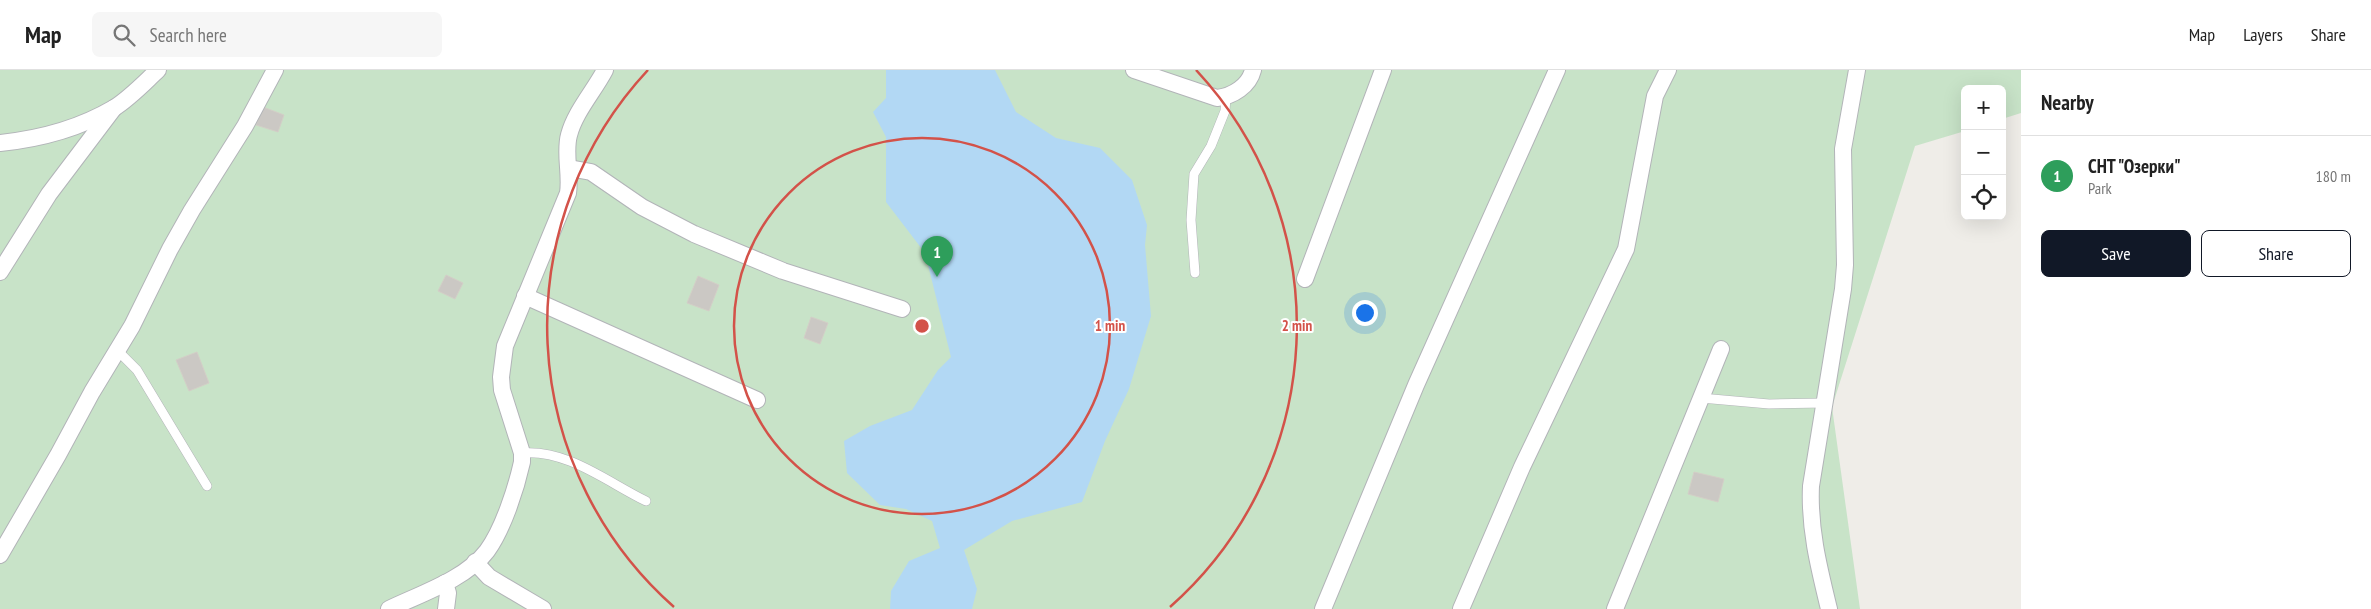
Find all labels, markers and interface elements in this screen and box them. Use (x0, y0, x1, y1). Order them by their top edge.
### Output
search box (92, 12, 442, 57)
text: Map (25, 19, 62, 50)
icon: search (110, 21, 138, 49)
text: Search here (150, 23, 227, 47)
text: Map (2189, 23, 2215, 46)
text: Layers (2243, 23, 2283, 46)
text: Share (2311, 23, 2346, 46)
map controls (1961, 85, 2006, 220)
button: + (1961, 85, 2006, 130)
text: Nearby (2041, 89, 2094, 116)
button: − (1961, 130, 2006, 175)
text: СНТ "Озерки" (2088, 154, 2181, 178)
text: 1 (2053, 166, 2061, 186)
text: 180 m (2316, 166, 2351, 186)
button: locate (1961, 175, 2006, 220)
text: Park (2088, 178, 2112, 198)
button: Save (2041, 230, 2191, 277)
button: Share (2201, 230, 2351, 277)
pin: 1 (921, 236, 953, 277)
your location (1352, 300, 1378, 326)
text: 1 min (1095, 316, 1125, 335)
text: 2 min (1282, 316, 1312, 335)
centre of rings (913, 317, 931, 335)

